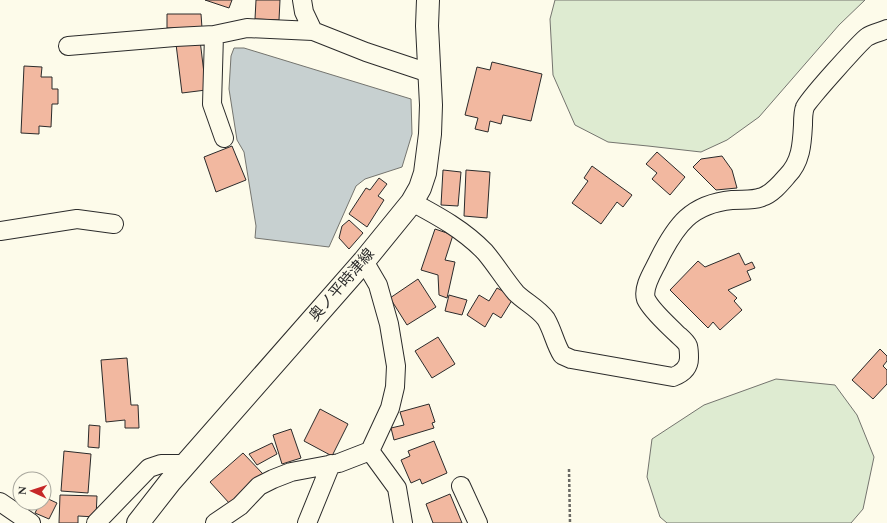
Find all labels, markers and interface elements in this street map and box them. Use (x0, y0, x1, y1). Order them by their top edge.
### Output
street label: 奥ノ平時津線 (304, 243, 380, 327)
north arrow (12, 471, 52, 511)
text: N (14, 486, 31, 495)

